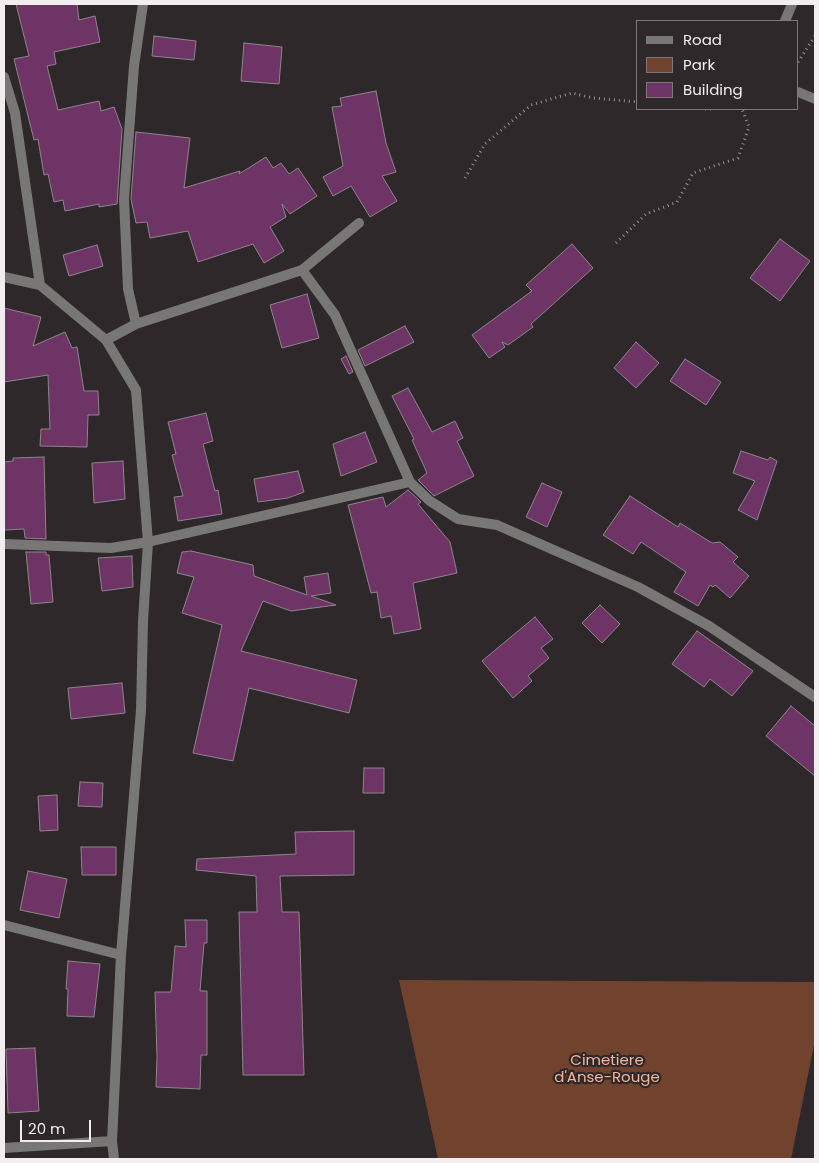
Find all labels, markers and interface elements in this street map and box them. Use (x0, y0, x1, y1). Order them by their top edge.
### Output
legend (636, 20, 799, 110)
text: Road (683, 29, 722, 50)
text: Park (683, 54, 715, 75)
text: Building (683, 79, 743, 100)
park label: Cimetiere d'Anse-Rouge (554, 1052, 660, 1087)
scale bar (22, 1110, 94, 1142)
text: 20 m (28, 1118, 66, 1139)

